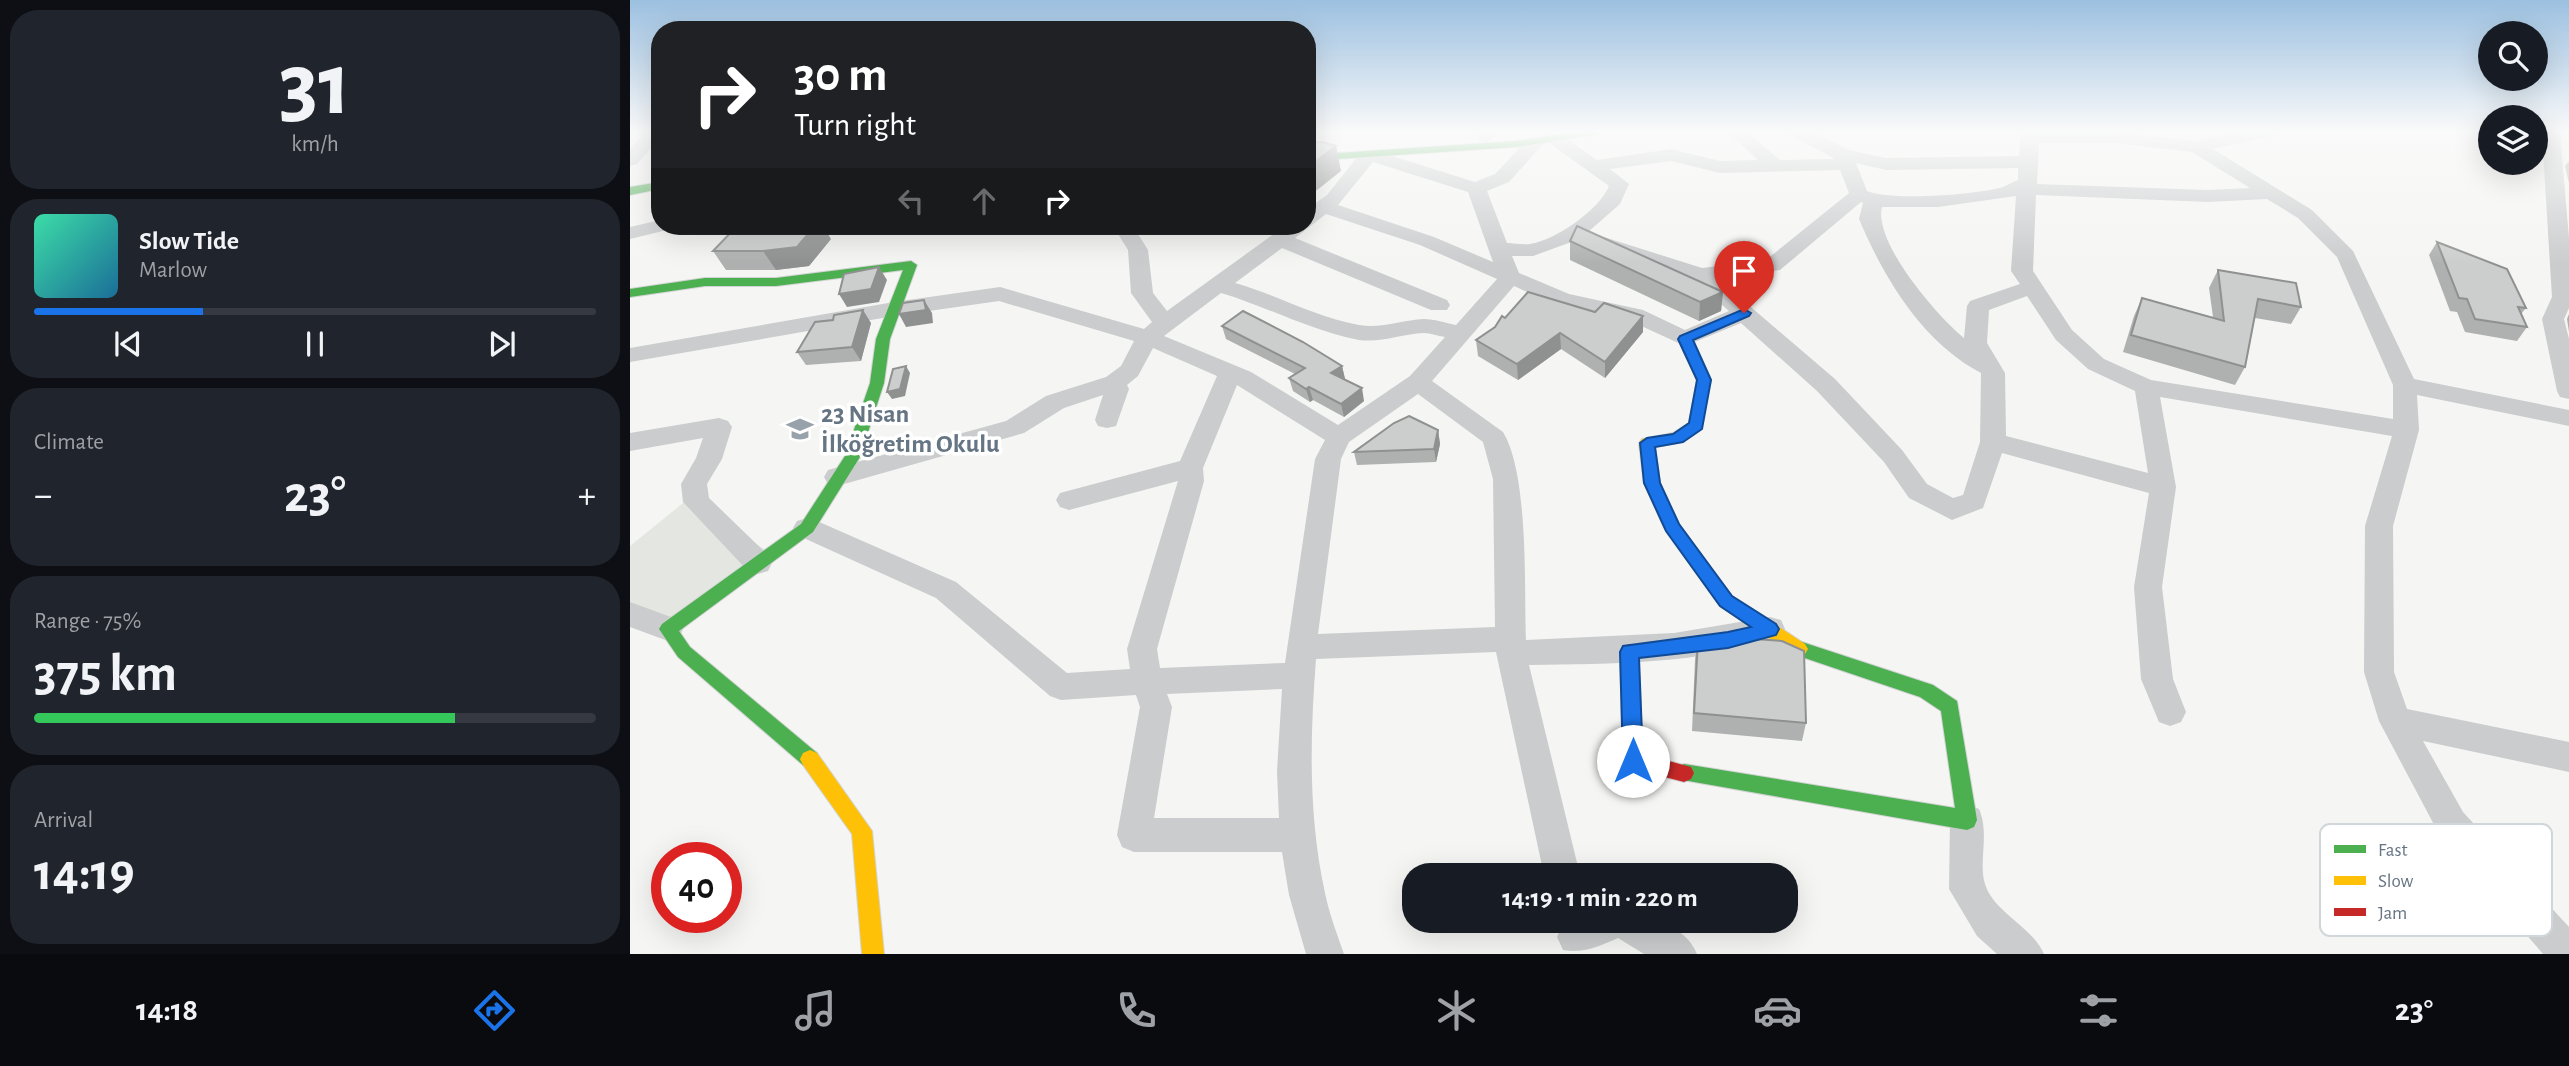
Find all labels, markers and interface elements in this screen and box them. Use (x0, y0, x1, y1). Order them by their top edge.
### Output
map controls (2478, 21, 2548, 175)
button: search (2478, 21, 2548, 91)
text: 31 (279, 40, 351, 131)
icon: right (679, 49, 770, 140)
text: 30 m (794, 51, 888, 100)
button: layers (2478, 105, 2548, 175)
text: Turn right (794, 109, 916, 141)
text: km/h (291, 133, 339, 156)
icon: left (892, 182, 930, 220)
icon: ahead (965, 182, 1003, 220)
icon: right (1038, 182, 1076, 220)
text: Slow Tide (139, 228, 239, 254)
pin (1714, 241, 1774, 313)
icon: arrive (1725, 252, 1763, 290)
text: Marlow (139, 259, 207, 282)
icon: previous (109, 325, 147, 363)
icon: pause (296, 325, 334, 363)
icon: next (483, 325, 521, 363)
place label: 23 Nisan İlköğretim Okulu (821, 401, 1000, 457)
school or university icon: 23 Nisan İlköğretim Okulu (785, 414, 815, 444)
text: Climate (34, 431, 104, 454)
text: 23° (284, 469, 346, 521)
text: − (34, 477, 52, 515)
text: + (578, 477, 596, 515)
text: Range · 75% (34, 610, 141, 633)
text: 375 km (34, 648, 177, 700)
position arrow (1596, 724, 1670, 798)
text: Arrival (34, 809, 93, 832)
legend (2320, 824, 2552, 936)
text: Fast (2378, 841, 2408, 860)
speed limit sign: 40 (651, 842, 742, 933)
text: 14:19 (34, 847, 135, 899)
text: Slow (2378, 872, 2414, 891)
text: 14:19 · 1 min · 220 m (1502, 885, 1698, 911)
text: Jam (2378, 904, 2407, 923)
icon: directions (470, 986, 519, 1035)
icon: music (791, 986, 840, 1035)
icon: phone (1112, 986, 1161, 1035)
icon: climate (1432, 986, 1481, 1035)
icon: car (1753, 986, 1802, 1035)
icon: filters (2074, 986, 2123, 1035)
text: 14:18 (136, 994, 198, 1026)
text: 23° (2395, 994, 2433, 1026)

